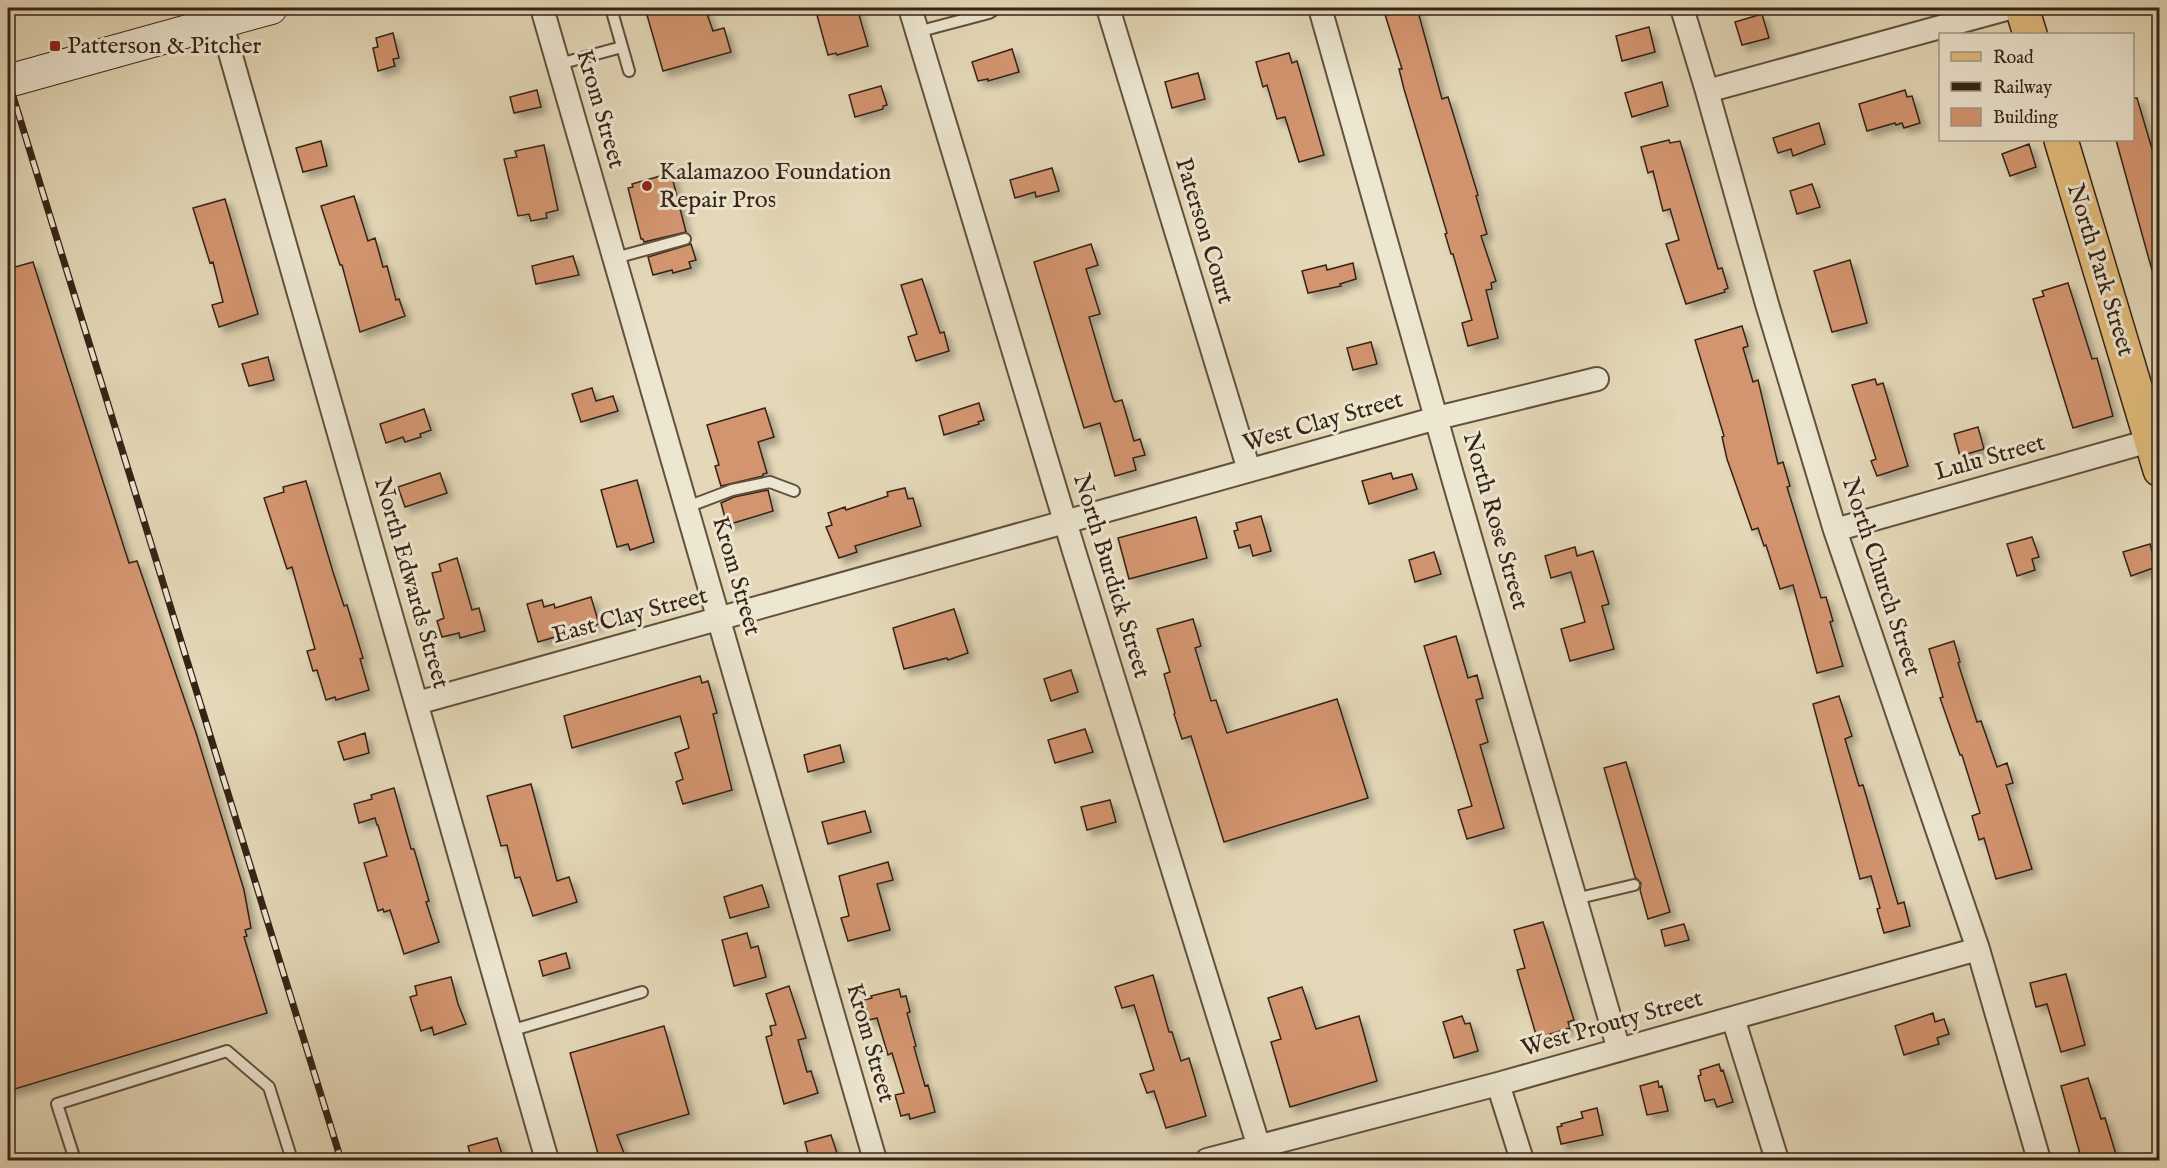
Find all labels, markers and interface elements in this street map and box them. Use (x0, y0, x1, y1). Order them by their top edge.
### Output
place label: Patterson & Pitcher (67, 31, 261, 62)
legend (1939, 33, 2134, 141)
marker: Patterson & Pitcher (48, 39, 62, 53)
street label: Krom Street (568, 46, 632, 172)
text: Road (1993, 47, 2034, 70)
text: Railway (1993, 77, 2052, 100)
text: Building (1993, 107, 2058, 130)
street label: Paterson Court (1167, 154, 1241, 308)
place label: Kalamazoo Foundation Repair Pros (659, 157, 891, 216)
marker: Kalamazoo Foundation Repair Pros (640, 179, 654, 193)
street label: North Park Street (2059, 180, 2141, 360)
street label: West Clay Street (1239, 384, 1407, 460)
street label: Lulu Street (1931, 427, 2049, 489)
street label: North Rose Street (1455, 429, 1535, 613)
street label: North Burdick Street (1065, 470, 1157, 682)
street label: North Edwards Street (366, 474, 456, 692)
street label: North Church Street (1834, 474, 1928, 680)
street label: Krom Street (704, 513, 768, 639)
street label: East Clay Street (549, 580, 711, 652)
street label: Krom Street (838, 980, 902, 1106)
street label: West Prouty Street (1518, 983, 1706, 1065)

